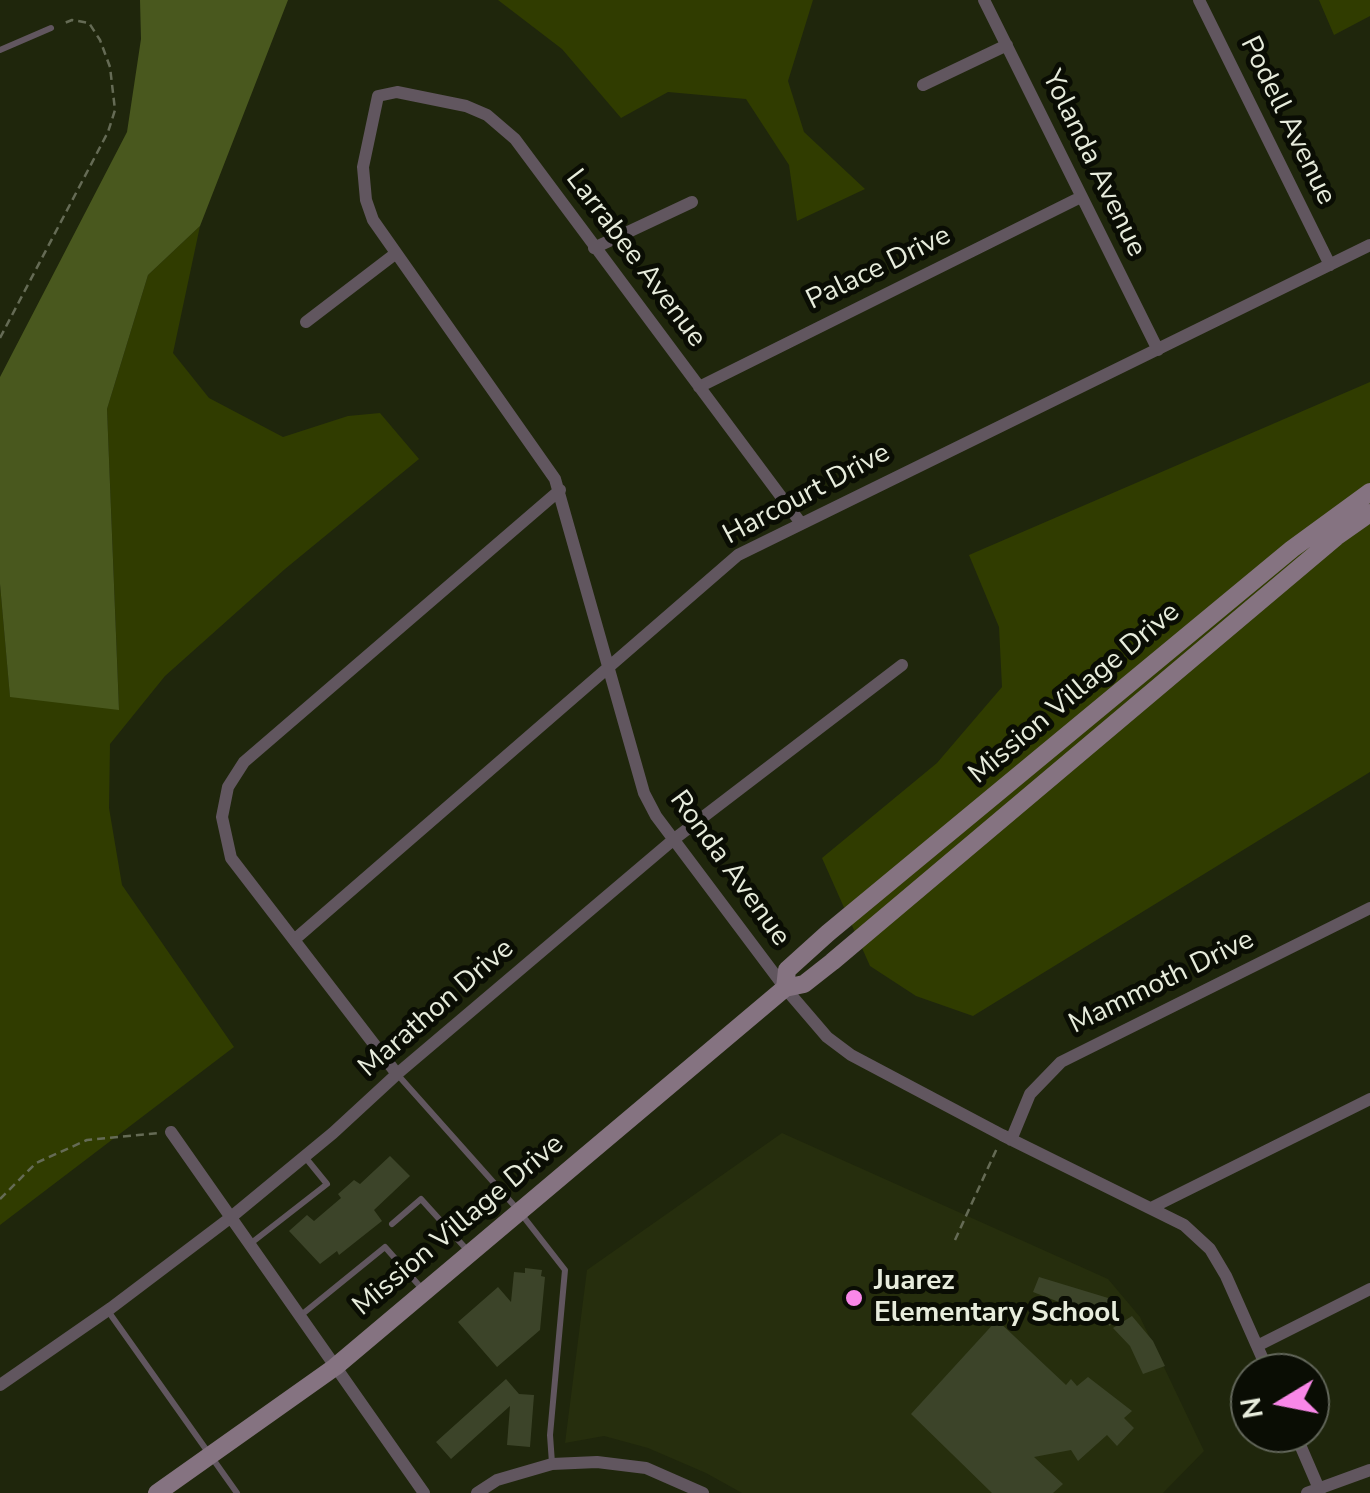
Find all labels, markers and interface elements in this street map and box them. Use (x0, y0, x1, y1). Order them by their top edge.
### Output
street label: Podell Avenue (1232, 31, 1342, 211)
street label: Yolanda Avenue (1033, 66, 1153, 262)
street label: Larrabee Avenue (557, 164, 713, 354)
street label: Palace Drive (801, 220, 957, 318)
street label: Harcourt Drive (718, 437, 896, 553)
street label: Mission Village Drive (963, 596, 1187, 792)
street label: Ronda Avenue (661, 785, 797, 953)
street label: Mammoth Drive (1064, 924, 1260, 1042)
street label: Marathon Drive (353, 933, 521, 1085)
street label: Mission Village Drive (347, 1128, 571, 1324)
place label: Juarez Elementary School (874, 1265, 1119, 1331)
marker: Juarez Elementary School (843, 1287, 865, 1309)
north arrow (1230, 1353, 1330, 1453)
text: N (1232, 1394, 1273, 1421)

